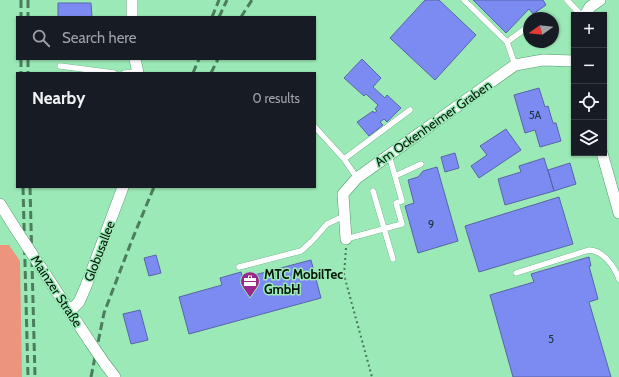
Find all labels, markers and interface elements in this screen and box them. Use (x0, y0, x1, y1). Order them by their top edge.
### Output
north arrow (523, 12, 559, 48)
map controls (571, 12, 607, 156)
button: + (571, 12, 607, 48)
search box (16, 16, 316, 60)
icon: search (30, 27, 52, 49)
text: Search here (62, 29, 137, 47)
button: − (571, 48, 607, 84)
street label: Am Ockenheimer Graben (371, 77, 495, 169)
button: locate (571, 84, 607, 120)
text: Nearby (32, 88, 85, 108)
text: 0 results (252, 90, 300, 106)
house number: 5A (529, 108, 542, 122)
button: layers (571, 120, 607, 156)
house number: 9 (428, 217, 434, 231)
street label: Globusallee (80, 218, 118, 284)
street label: Mainzer Straße (28, 252, 86, 330)
place label: MTC MobilTec GmbH (264, 266, 343, 297)
office icon: MTC MobilTec GmbH (239, 270, 261, 298)
house number: 5 (548, 332, 554, 346)

